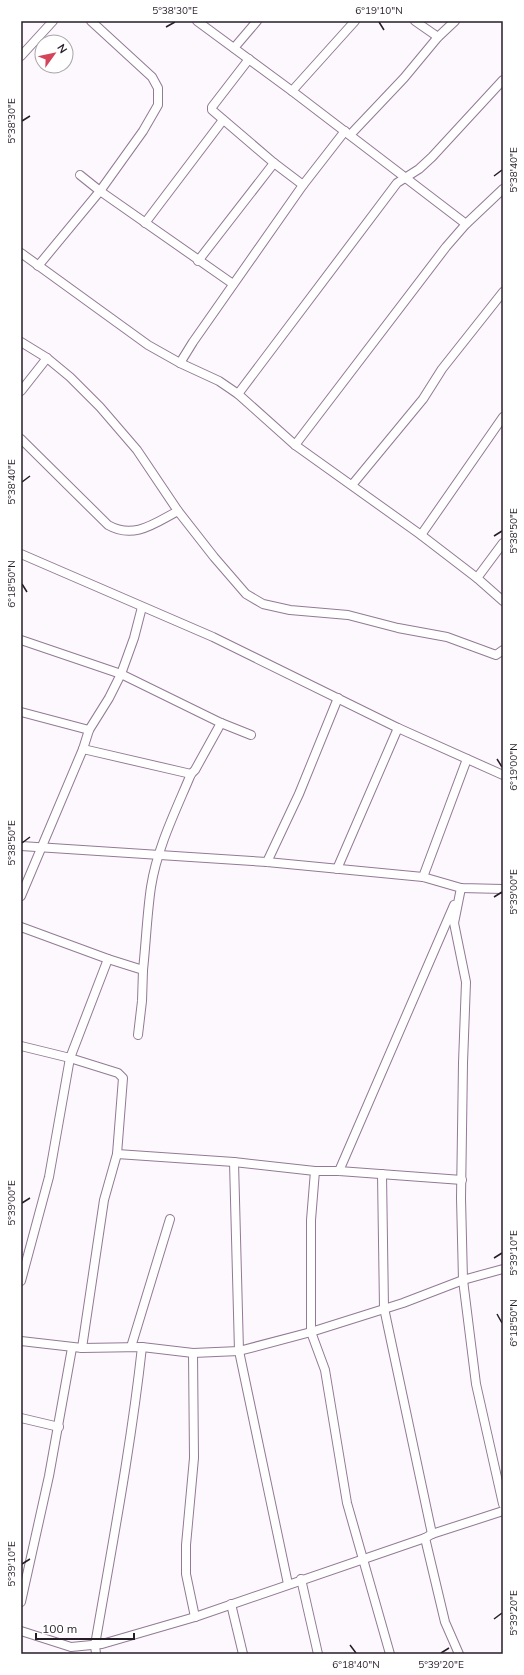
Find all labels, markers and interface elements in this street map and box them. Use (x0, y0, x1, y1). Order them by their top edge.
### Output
text: 5°38'30"E (152, 4, 198, 17)
text: 6°19'10"N (355, 4, 403, 17)
north arrow (34, 34, 74, 74)
text: N (54, 41, 71, 56)
text: 5°38'30"E (5, 98, 18, 144)
text: 5°38'40"E (507, 147, 520, 193)
text: 5°38'40"E (5, 459, 18, 505)
text: 5°38'50"E (507, 508, 520, 554)
text: 6°18'50"N (5, 560, 18, 608)
text: 6°19'00"N (507, 743, 520, 791)
text: 5°38'50"E (5, 820, 18, 866)
text: 5°39'00"E (507, 869, 520, 915)
text: 5°39'00"E (5, 1180, 18, 1226)
text: 5°39'10"E (507, 1230, 520, 1276)
text: 6°18'50"N (507, 1299, 520, 1347)
text: 5°39'10"E (5, 1541, 18, 1587)
text: 5°39'20"E (507, 1590, 520, 1636)
scale bar (36, 1615, 134, 1641)
text: 100 m (42, 1621, 77, 1636)
text: 6°18'40"N (332, 1658, 380, 1671)
text: 5°39'20"E (418, 1658, 464, 1671)

